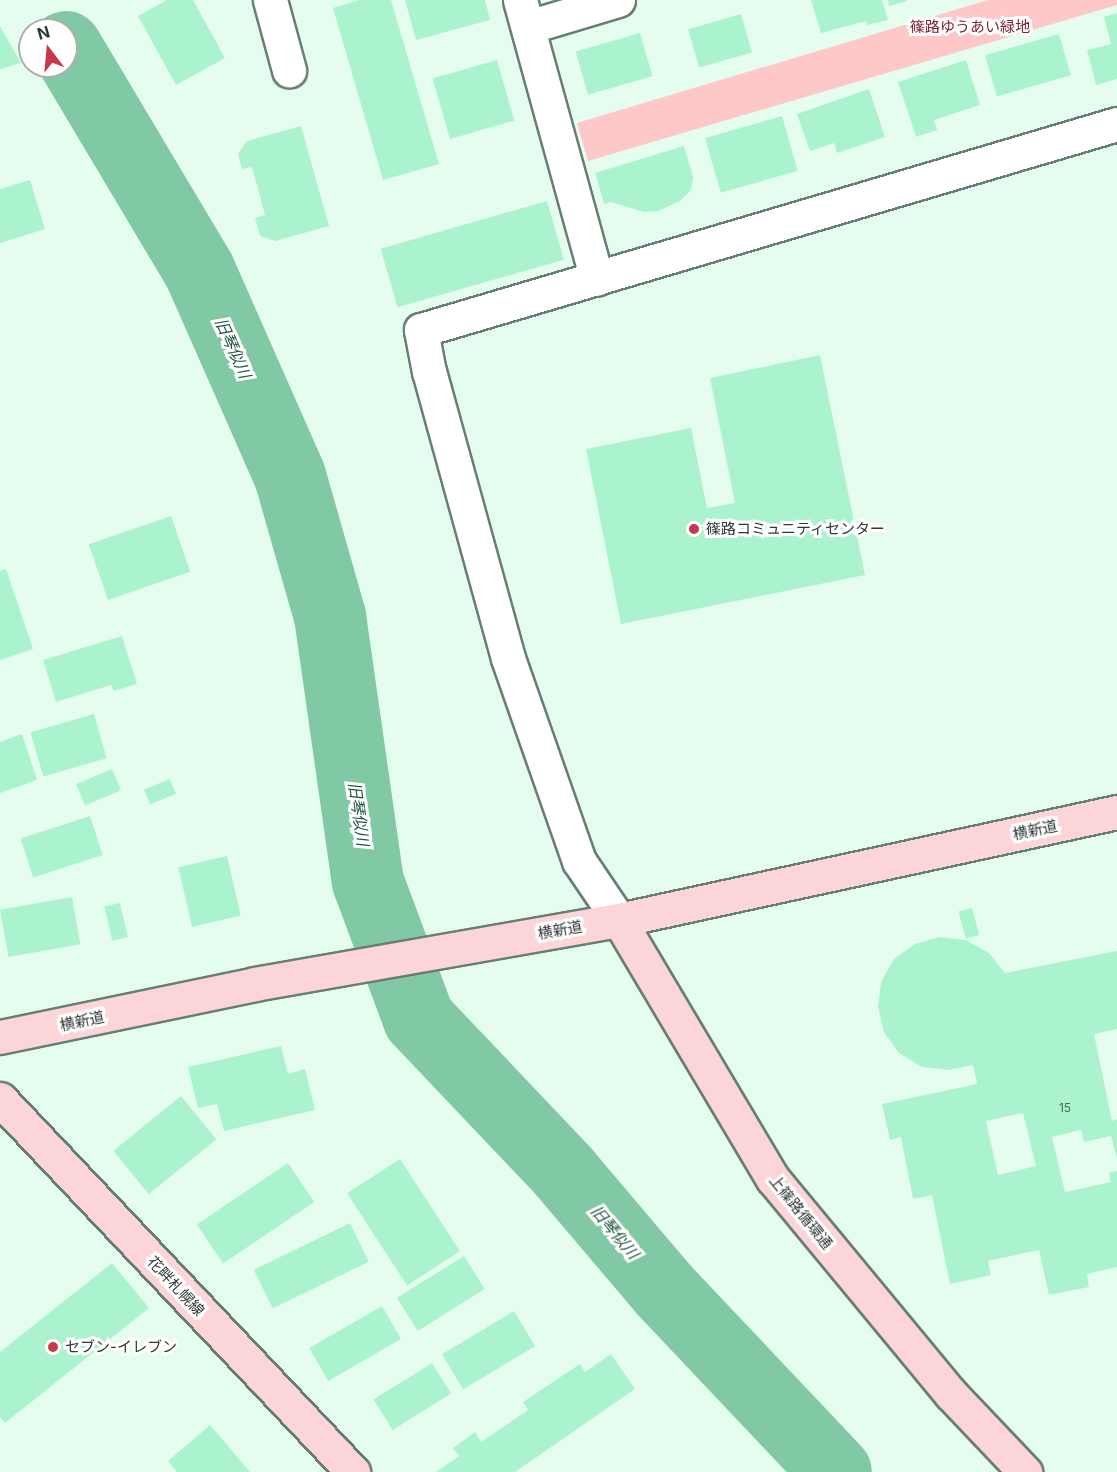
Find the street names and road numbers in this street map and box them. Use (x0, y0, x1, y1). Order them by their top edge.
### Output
street label: 横新道 (1011, 817, 1059, 843)
street label: 横新道 (536, 917, 584, 943)
street label: 横新道 (58, 1008, 106, 1034)
street label: 上篠路循環通 (766, 1171, 836, 1253)
street label: 花畔札幌線 (144, 1252, 208, 1320)

